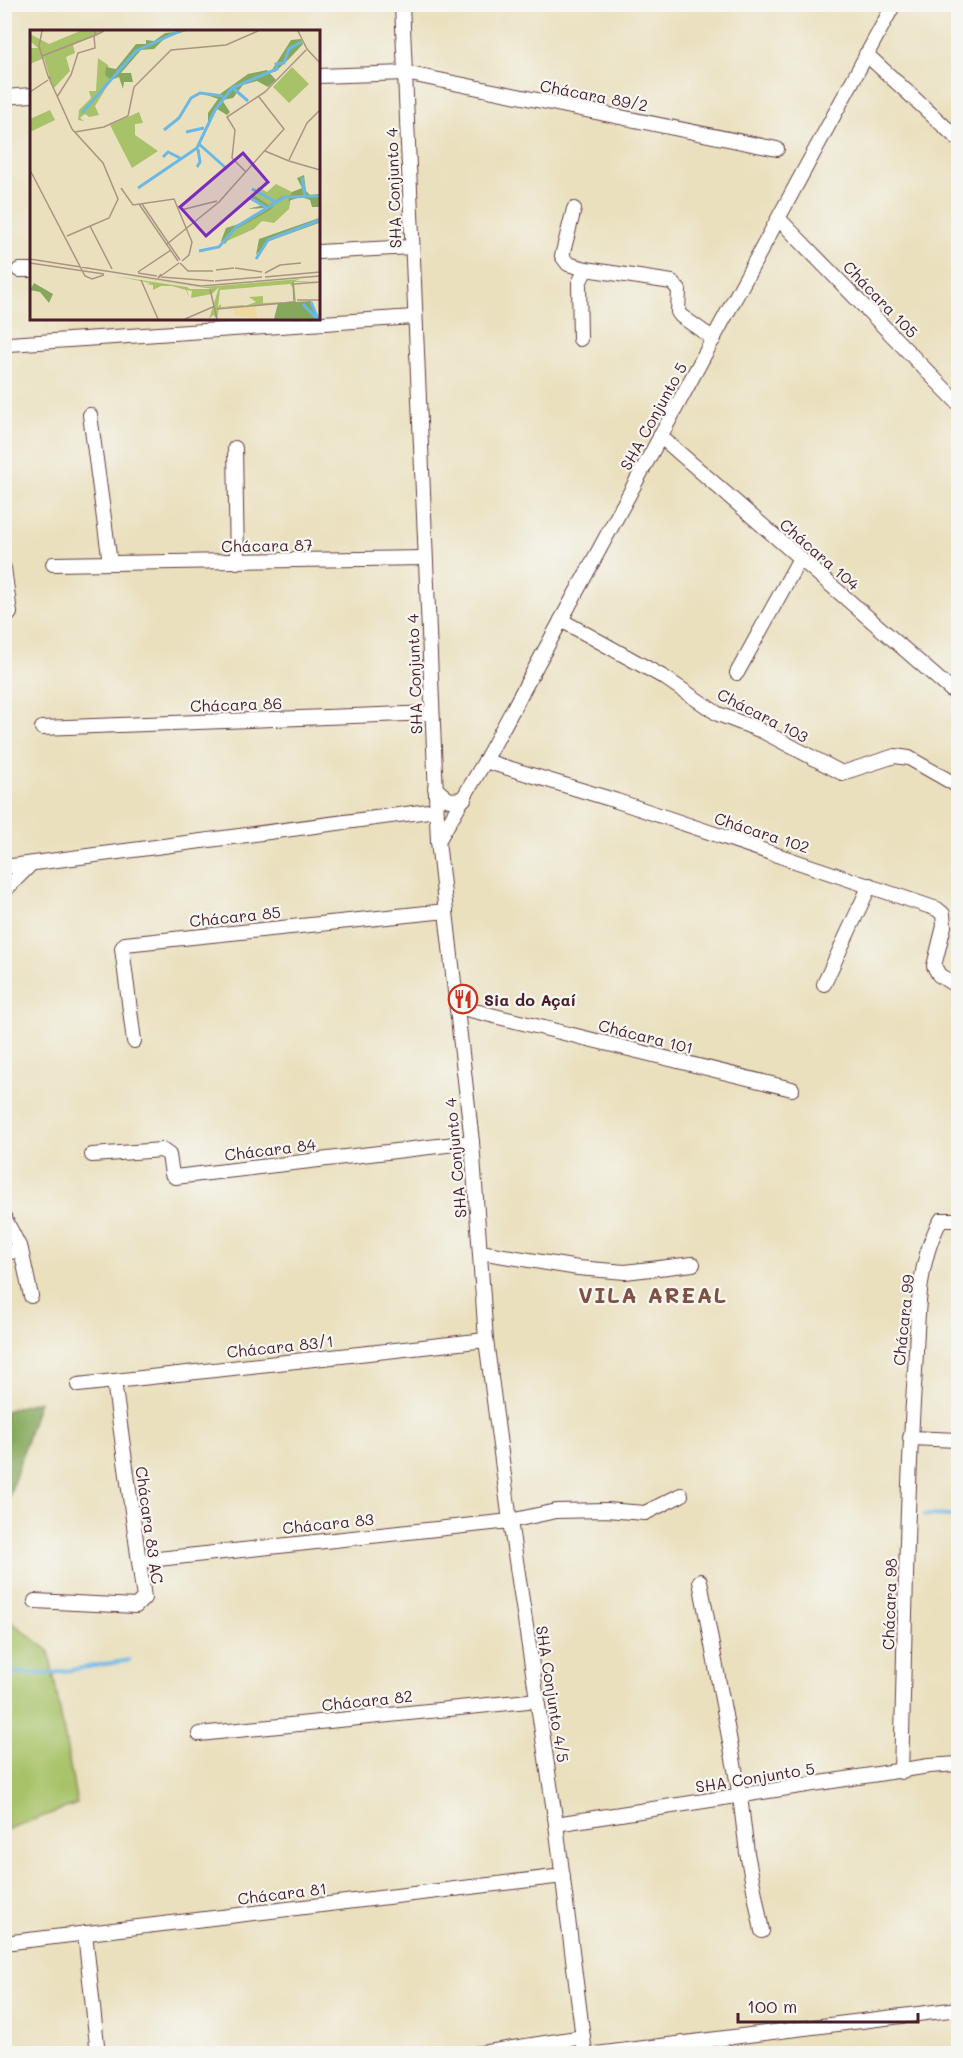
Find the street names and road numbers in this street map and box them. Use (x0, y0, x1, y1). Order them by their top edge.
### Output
street label: Chácara 89/2 (538, 74, 650, 116)
street label: SHA Conjunto 4 (380, 127, 406, 249)
street label: Chácara 105 (839, 256, 923, 342)
street label: SHA Conjunto 5 (615, 358, 691, 474)
street label: Chácara 104 (776, 513, 865, 595)
street label: Chácara 87 (221, 534, 313, 556)
street label: SHA Conjunto 4 (401, 613, 427, 735)
street label: Chácara 103 (714, 683, 812, 747)
street label: Chácara 86 (190, 692, 282, 716)
street label: Chácara 102 (712, 807, 812, 857)
street label: Chácara 85 (188, 901, 282, 931)
street label: Chácara 101 (596, 1014, 696, 1058)
street label: SHA Conjunto 4 (439, 1097, 471, 1219)
street label: Chácara 84 (223, 1133, 318, 1165)
street label: Chácara 99 (888, 1273, 918, 1367)
street label: Chácara 83/1 (225, 1330, 335, 1362)
street label: Chácara 83 AC (131, 1465, 169, 1585)
street label: Chácara 83 (281, 1508, 375, 1538)
street label: Chácara 98 (877, 1557, 901, 1650)
street label: SHA Conjunto 4/5 (532, 1624, 574, 1764)
street label: Chácara 82 (320, 1685, 414, 1715)
street label: SHA Conjunto 5 (694, 1757, 816, 1797)
street label: Chácara 81 (236, 1877, 328, 1909)

